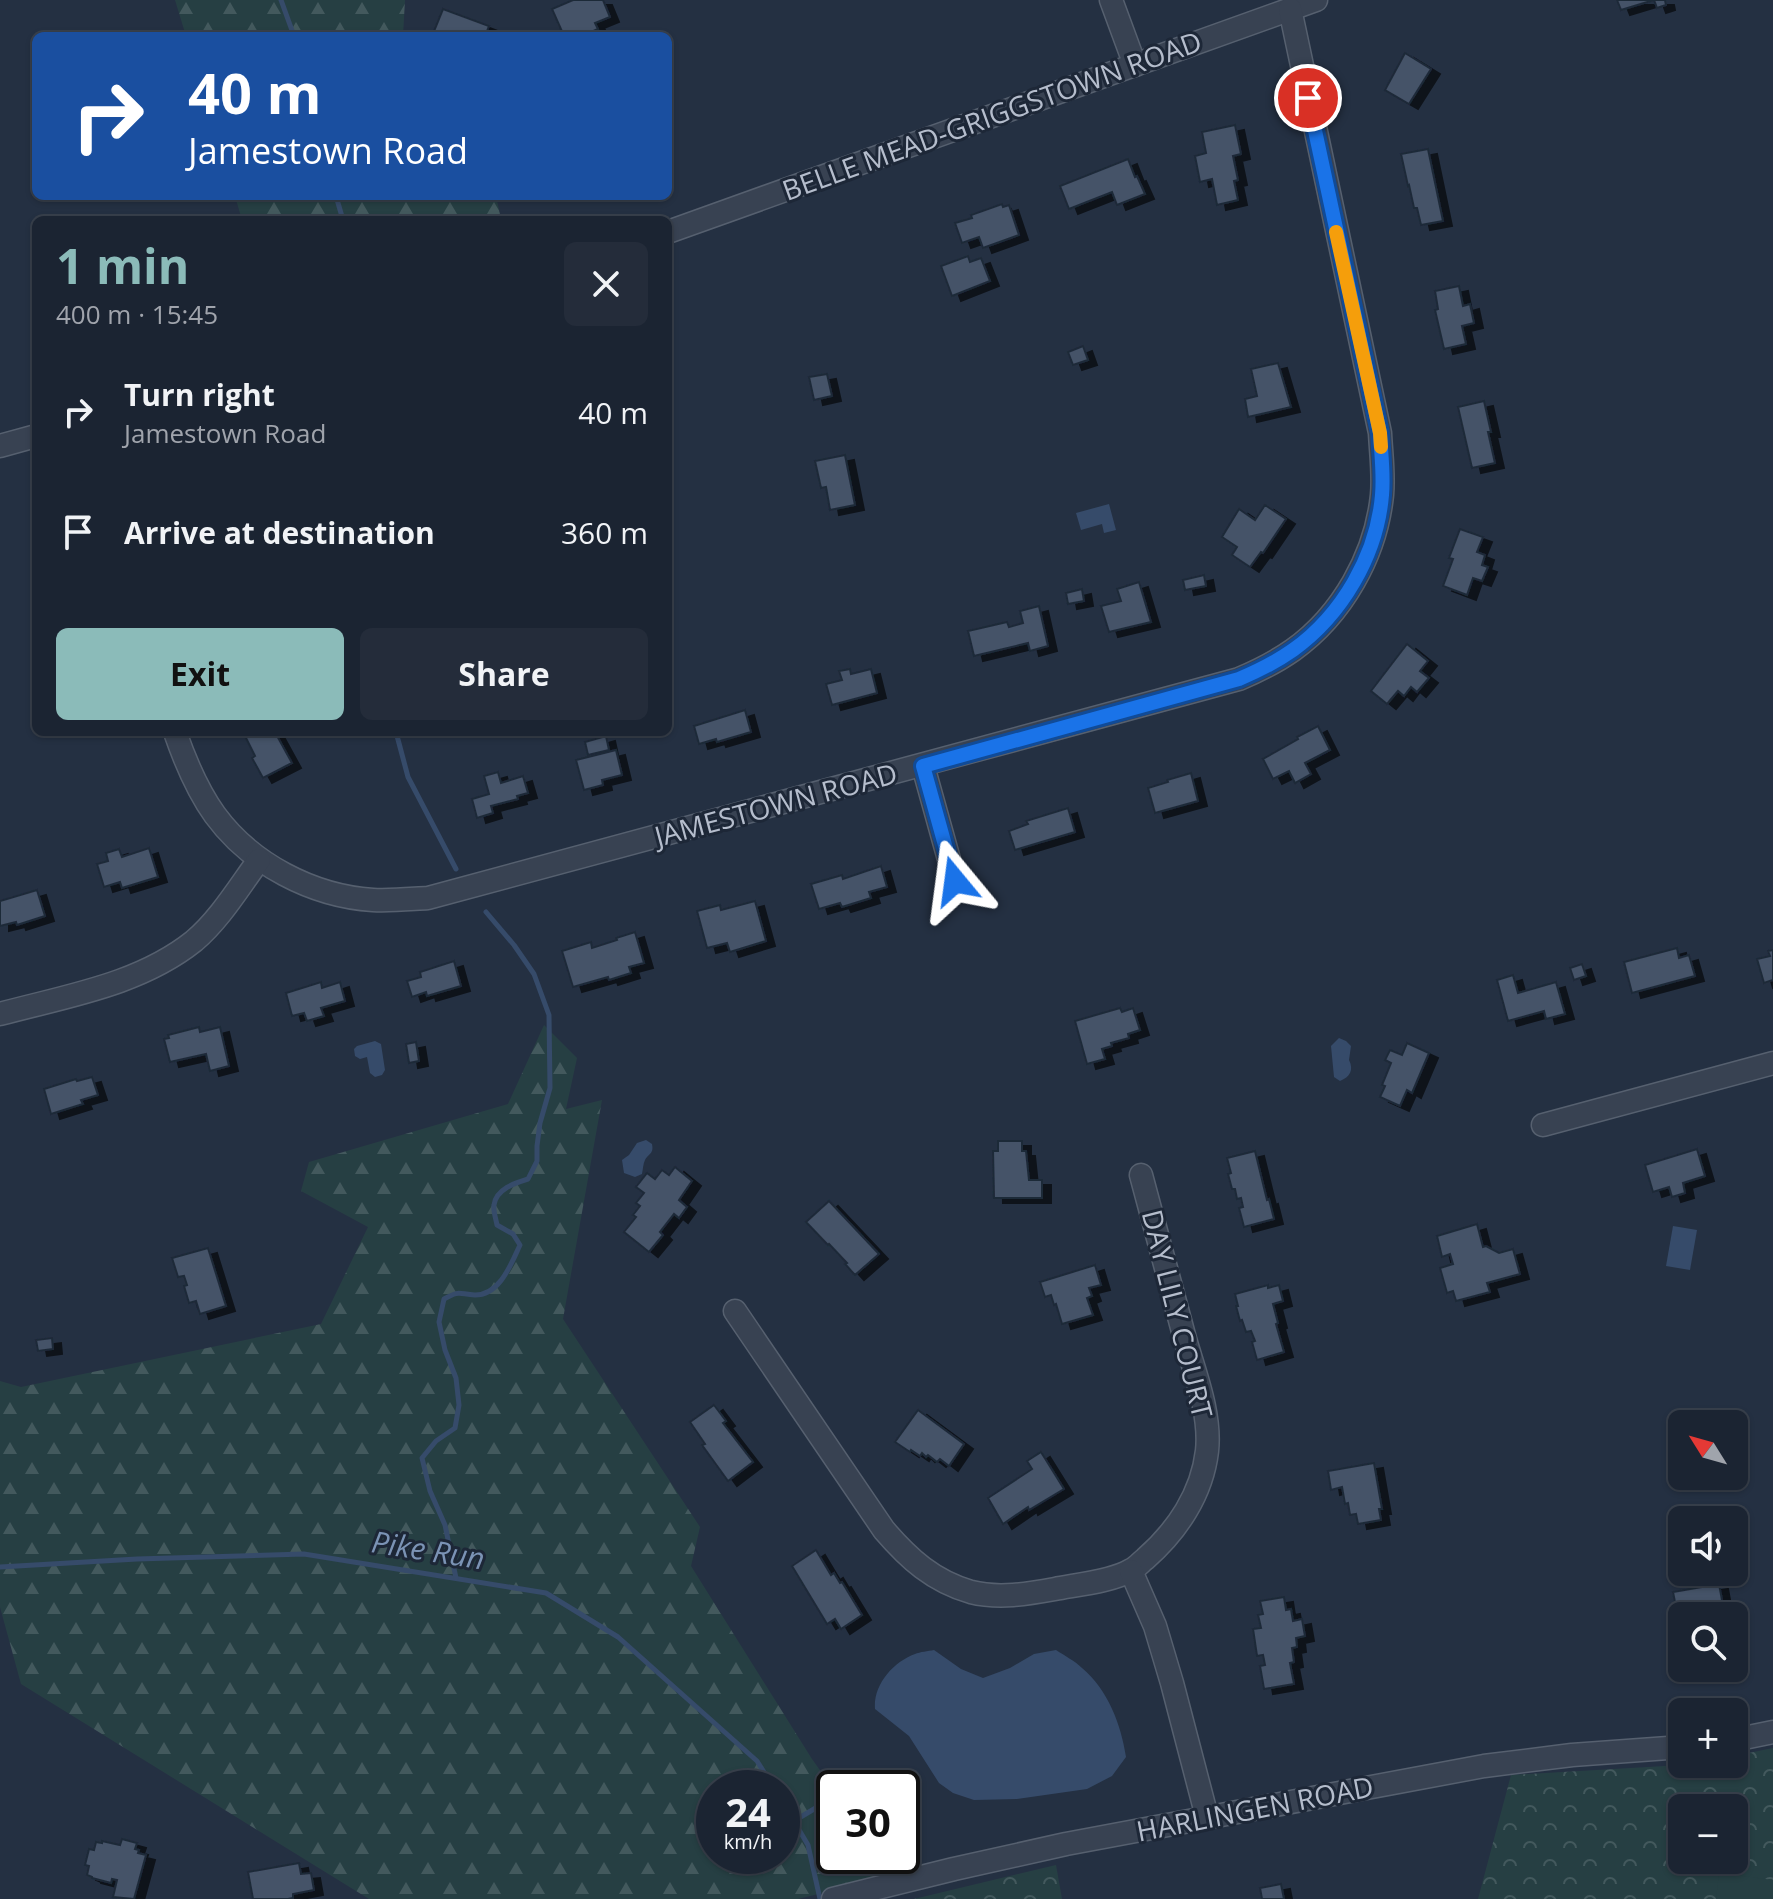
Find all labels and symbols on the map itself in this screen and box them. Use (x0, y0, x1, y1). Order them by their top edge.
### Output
street label: BELLE MEAD-GRIGGSTOWN ROAD (777, 21, 1207, 209)
pin (1274, 64, 1342, 132)
street label: JAMESTOWN ROAD (647, 753, 901, 855)
position arrow (913, 839, 997, 923)
street label: DAY LILY COURT (1134, 1206, 1222, 1422)
north arrow (1668, 1410, 1748, 1490)
water label: Pike Run (369, 1520, 488, 1579)
street label: HARLINGEN ROAD (1133, 1766, 1376, 1850)
speed limit sign: 30 (816, 1770, 920, 1874)

